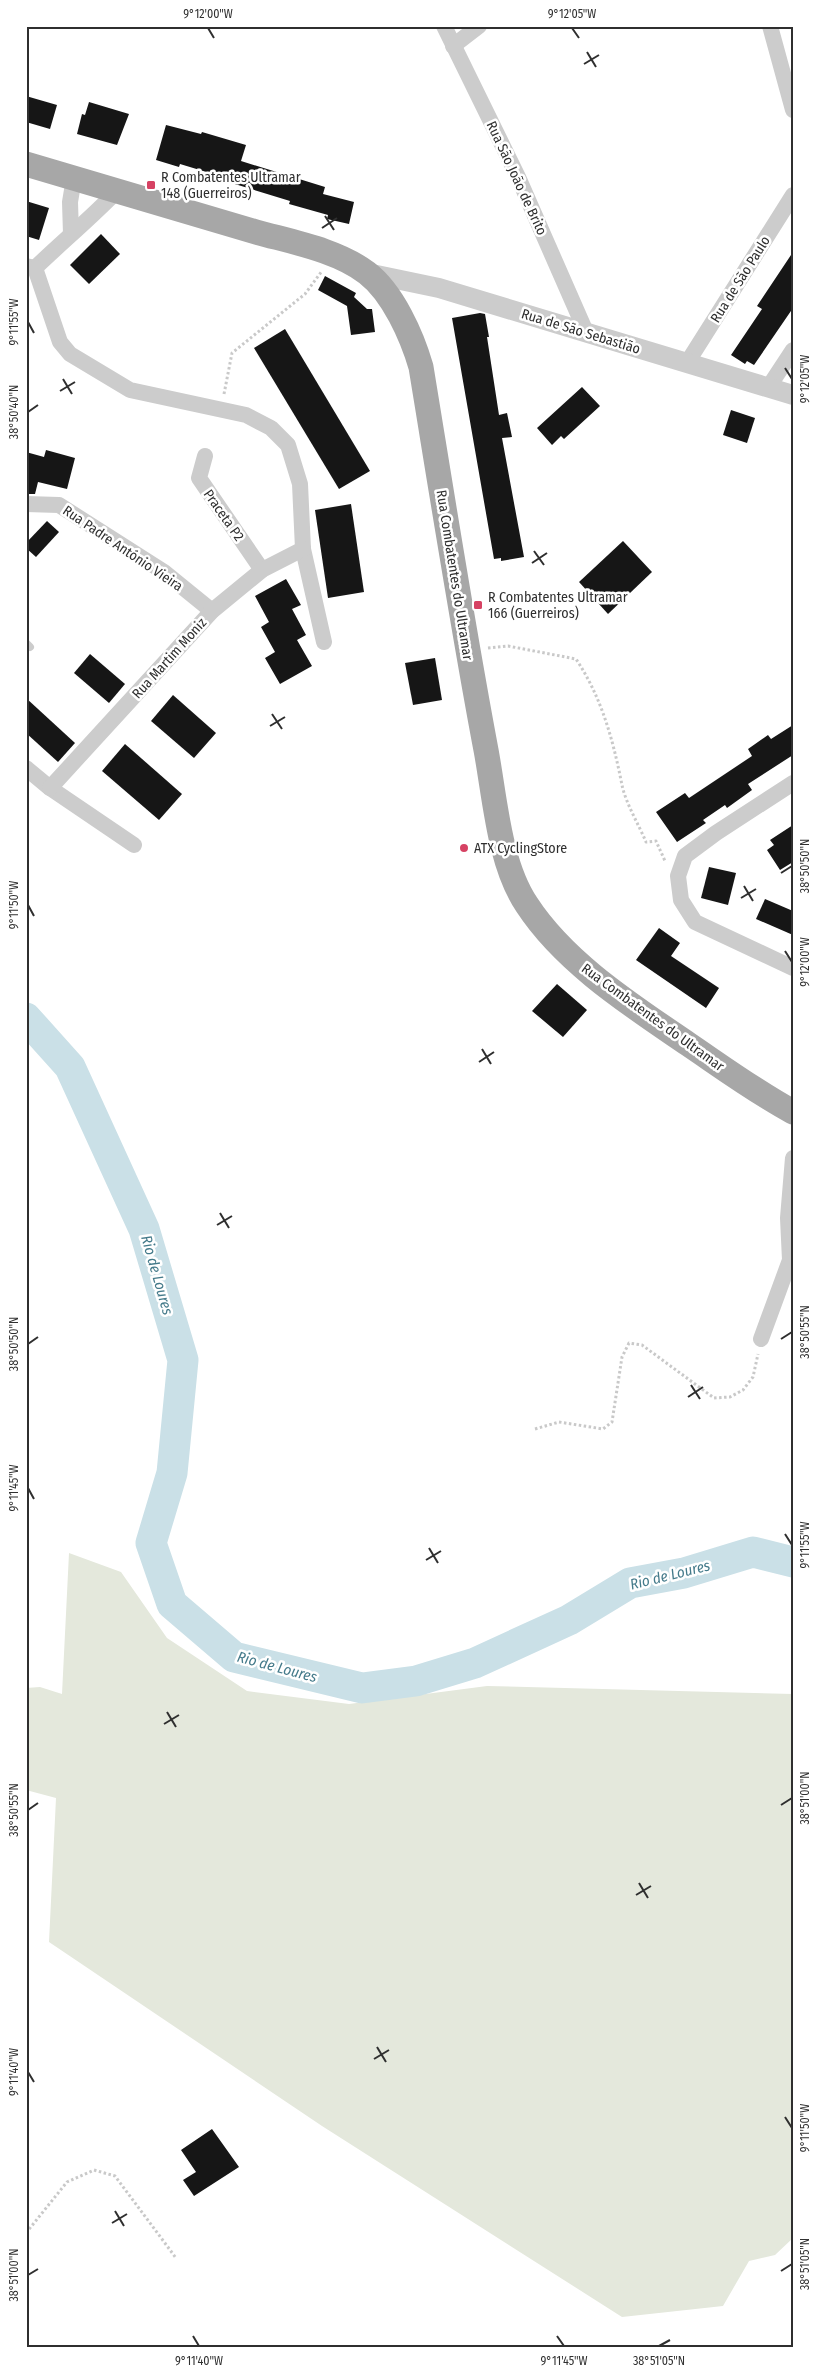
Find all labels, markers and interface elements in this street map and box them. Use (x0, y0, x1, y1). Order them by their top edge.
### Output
text: 9°12'00"W (183, 7, 233, 21)
text: 9°12'05"W (548, 7, 596, 21)
street label: Rua São João de Brito (483, 119, 550, 238)
place label: R Combatentes Ultramar 148 (Guerreiros) (161, 169, 301, 202)
marker: R Combatentes Ultramar 148 (Guerreiros) (145, 179, 157, 191)
street label: Rua de São Paulo (707, 233, 774, 326)
text: 9°11'55"W (7, 298, 21, 346)
street label: Rua de São Sebastião (519, 305, 642, 358)
text: 9°12'05"W (798, 355, 812, 403)
text: 38°50'40"N (7, 385, 21, 439)
street label: Praceta P2 (200, 486, 247, 544)
street label: Rua Combatentes do Ultramar (433, 489, 476, 661)
street label: Rua Padre António Vieira (59, 502, 186, 595)
place label: R Combatentes Ultramar 166 (Guerreiros) (488, 589, 628, 622)
marker: R Combatentes Ultramar 166 (Guerreiros) (472, 599, 484, 611)
street label: Rua Martim Moniz (129, 614, 210, 702)
text: 38°50'50"N (798, 839, 812, 893)
place label: ATX CyclingStore (474, 840, 567, 857)
marker: ATX CyclingStore (458, 842, 470, 854)
text: 9°11'50"W (7, 881, 21, 929)
text: 9°12'00"W (798, 937, 812, 987)
street label: Rua Combatentes do Ultramar (578, 960, 727, 1075)
water label: Rio de Loures (137, 1233, 177, 1317)
text: 38°50'55"N (798, 1305, 812, 1359)
text: 38°50'50"N (7, 1317, 21, 1371)
text: 9°11'45"W (7, 1465, 21, 1511)
text: 9°11'55"W (798, 1521, 812, 1569)
water label: Rio de Loures (628, 1556, 713, 1594)
water label: Rio de Loures (235, 1648, 320, 1686)
text: 38°51'00"N (798, 1771, 812, 1825)
text: 38°50'55"N (7, 1783, 21, 1837)
text: 9°11'40"W (7, 2048, 21, 2096)
text: 9°11'50"W (798, 2104, 812, 2152)
text: 38°51'05"N (798, 2238, 812, 2290)
text: 38°51'00"N (7, 2248, 21, 2302)
text: 9°11'40"W (175, 2354, 223, 2368)
text: 9°11'45"W (541, 2354, 587, 2368)
text: 38°51'05"N (633, 2354, 685, 2368)

